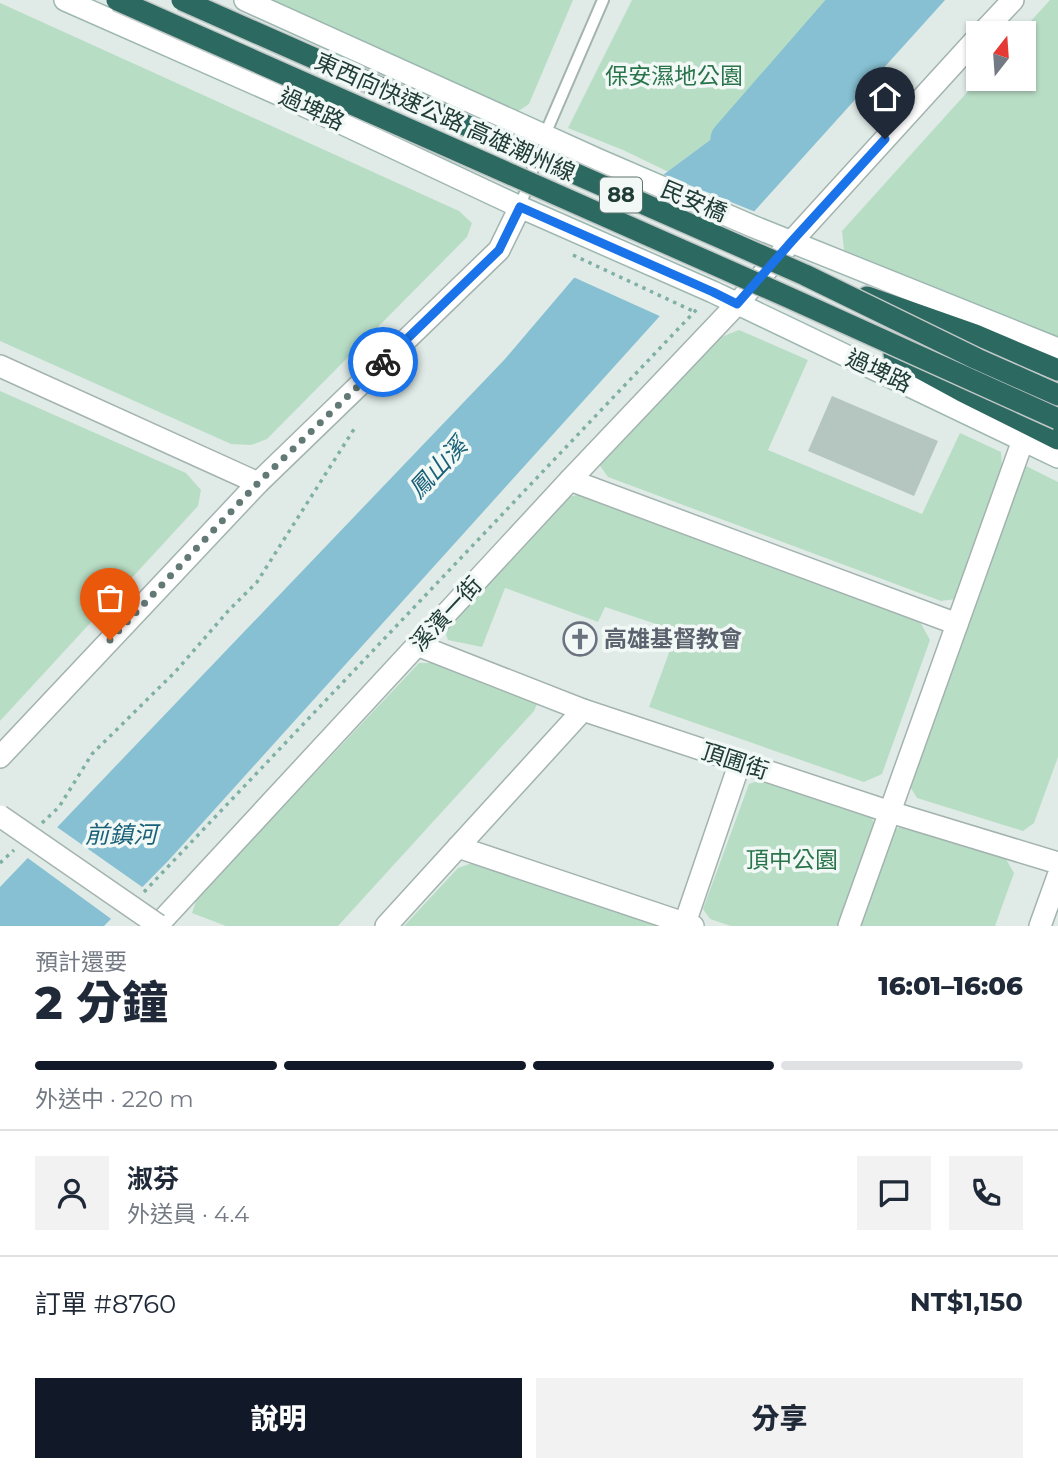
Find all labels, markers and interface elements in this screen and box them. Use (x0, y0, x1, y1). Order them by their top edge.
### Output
north arrow (966, 21, 1036, 91)
map controls (966, 21, 1036, 91)
street label: 東西向快速公路 高雄潮州線 (310, 47, 580, 187)
park label: 保安濕地公園 (605, 62, 743, 90)
pin (855, 67, 915, 139)
icon: home (866, 78, 904, 116)
street label: 過埤路 (275, 82, 349, 136)
street label: 民安橋 (657, 175, 731, 227)
road number: 88 (600, 178, 642, 212)
courier (348, 327, 418, 397)
icon: bike (364, 343, 402, 381)
street label: 過埤路 (842, 344, 916, 398)
water label: 鳳山溪 (402, 429, 475, 504)
pin (80, 568, 140, 640)
street label: 溪濱一街 (404, 571, 488, 657)
icon: bag (91, 579, 129, 617)
church icon: 高雄基督教會 (561, 620, 599, 658)
place label: 高雄基督教會 (604, 625, 742, 653)
street label: 頂圃街 (698, 737, 772, 785)
water label: 前鎮河 (85, 820, 161, 849)
park label: 頂中公園 (746, 846, 838, 874)
text: 預計還要 (35, 948, 127, 976)
text: 16:01–16:06 (878, 970, 1023, 1002)
text: 2 分鐘 (35, 974, 168, 1031)
text: 外送中 · 220 m (35, 1085, 194, 1113)
button: person (35, 1156, 109, 1230)
button: chat (857, 1156, 931, 1230)
button: phone (949, 1156, 1023, 1230)
text: 淑芬 (127, 1163, 179, 1195)
text: 外送員 · 4.4 (127, 1200, 249, 1228)
text: NT$1,150 (910, 1286, 1023, 1318)
text: 訂單 #8760 (35, 1288, 176, 1320)
button: 說明 (35, 1378, 522, 1458)
button: 分享 (536, 1378, 1023, 1458)

